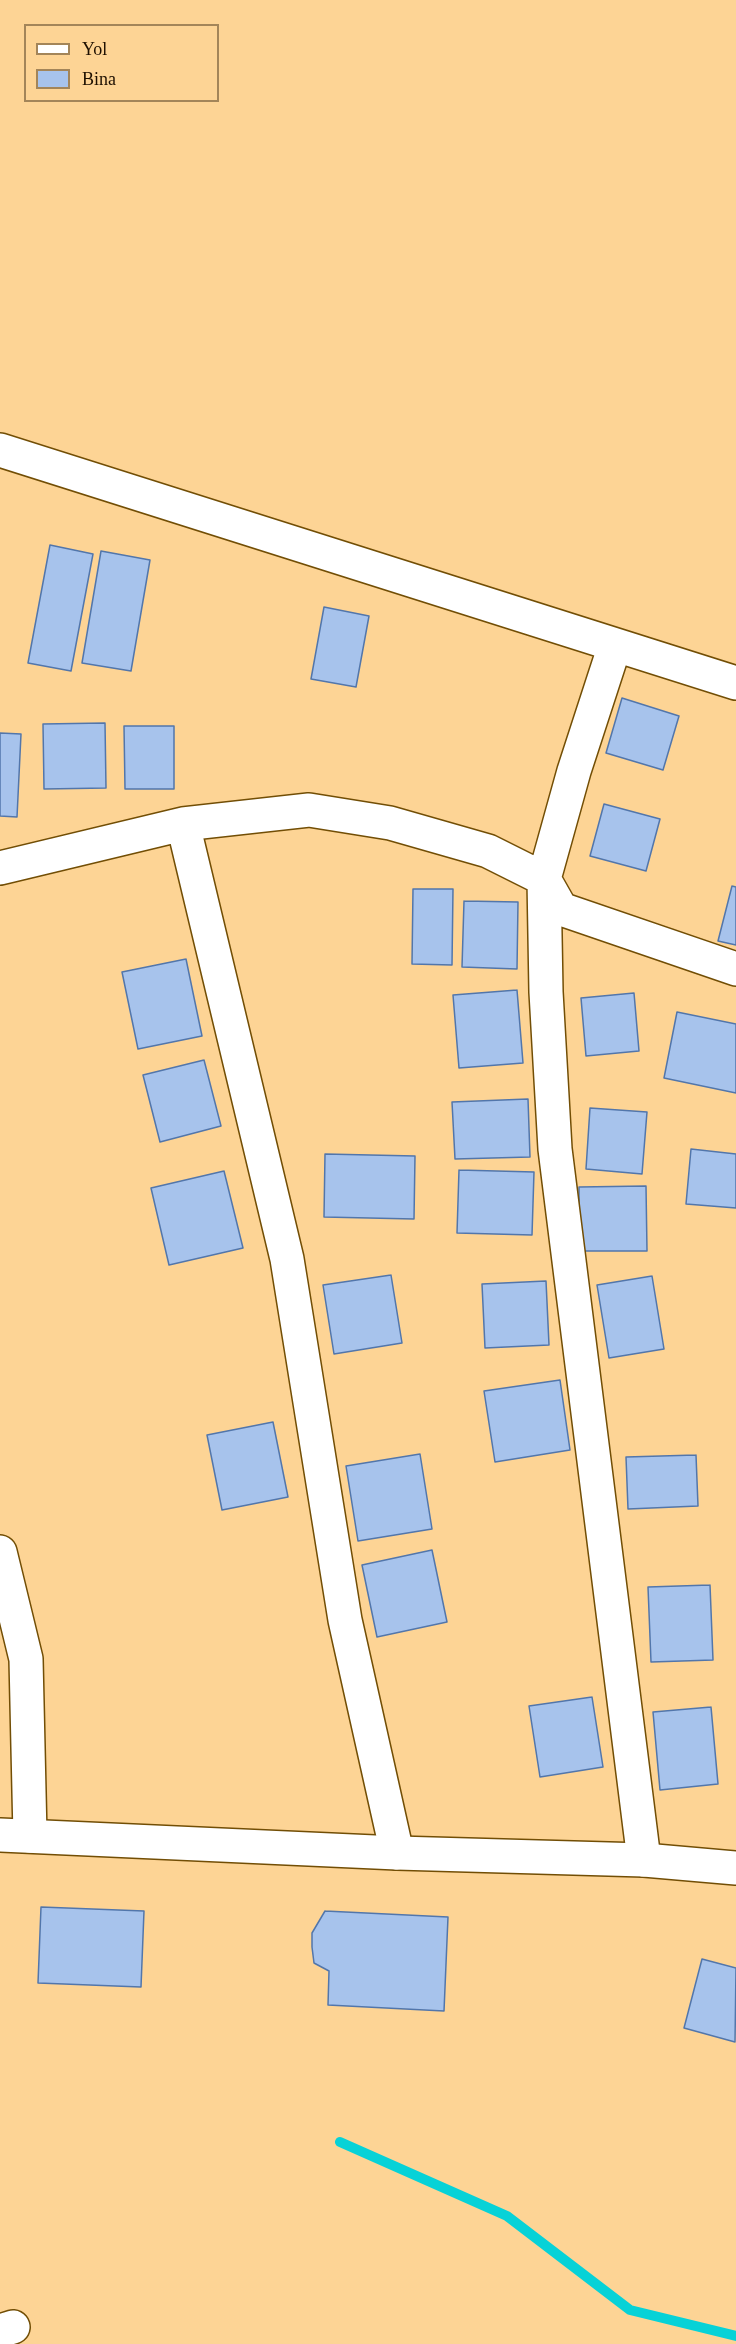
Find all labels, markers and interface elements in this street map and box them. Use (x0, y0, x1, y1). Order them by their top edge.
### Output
legend (24, 24, 219, 102)
text: Yol (82, 39, 107, 59)
text: Bina (82, 69, 116, 89)

